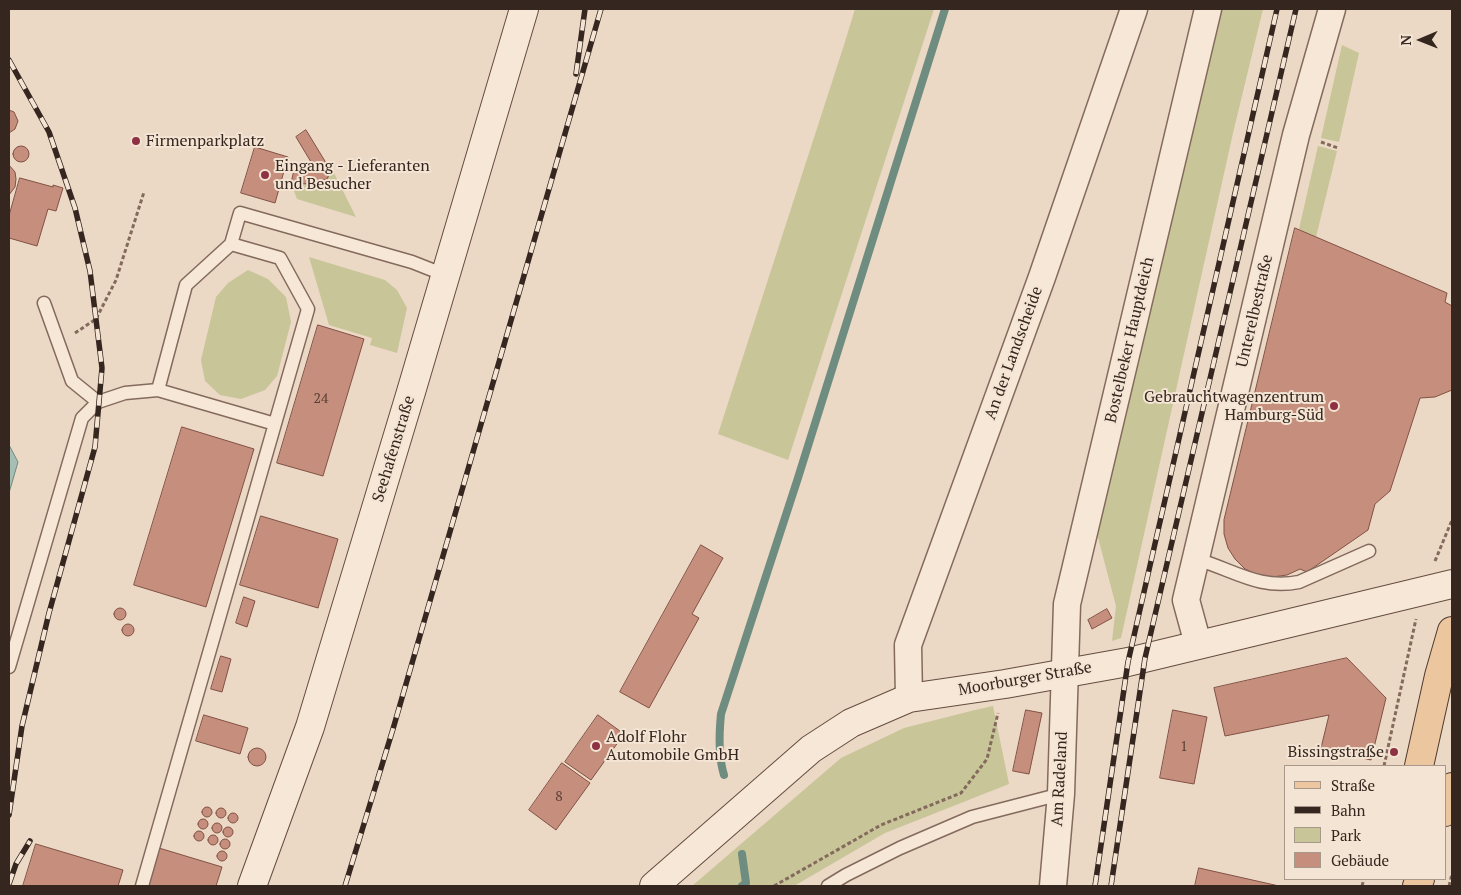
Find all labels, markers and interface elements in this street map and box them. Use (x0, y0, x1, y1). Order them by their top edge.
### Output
north arrow (1396, 15, 1446, 65)
text: N (1396, 35, 1415, 46)
place label: Firmenparkplatz (146, 131, 264, 151)
marker: Firmenparkplatz (130, 135, 142, 147)
place label: Eingang - Lieferanten und Besucher (275, 156, 430, 194)
marker: Eingang - Lieferanten und Besucher (259, 169, 271, 181)
street label: Unterelbestraße (1233, 253, 1277, 369)
street label: Bostelbeker Hauptdeich (1102, 255, 1158, 425)
street label: An der Landscheide (981, 284, 1047, 422)
place label: Gebrauchtwagenzentrum Hamburg-Süd (1144, 387, 1324, 425)
house number: 24 (314, 391, 328, 407)
street label: Seehafenstraße (369, 393, 419, 505)
marker: Gebrauchtwagenzentrum Hamburg-Süd (1328, 400, 1340, 412)
street label: Moorburger Straße (957, 658, 1093, 700)
place label: Adolf Flohr Automobile GmbH (606, 727, 739, 765)
street label: Am Radeland (1048, 731, 1072, 827)
house number: 1 (1180, 739, 1188, 755)
marker: Adolf Flohr Automobile GmbH (590, 740, 602, 752)
place label: Bissingstraße (1287, 742, 1384, 762)
marker: Bissingstraße (1388, 746, 1400, 758)
legend (1284, 765, 1446, 880)
text: Straße (1331, 775, 1375, 795)
house number: 8 (555, 789, 563, 805)
text: Bahn (1331, 800, 1366, 820)
text: Park (1331, 825, 1361, 845)
text: Gebäude (1331, 850, 1389, 870)

